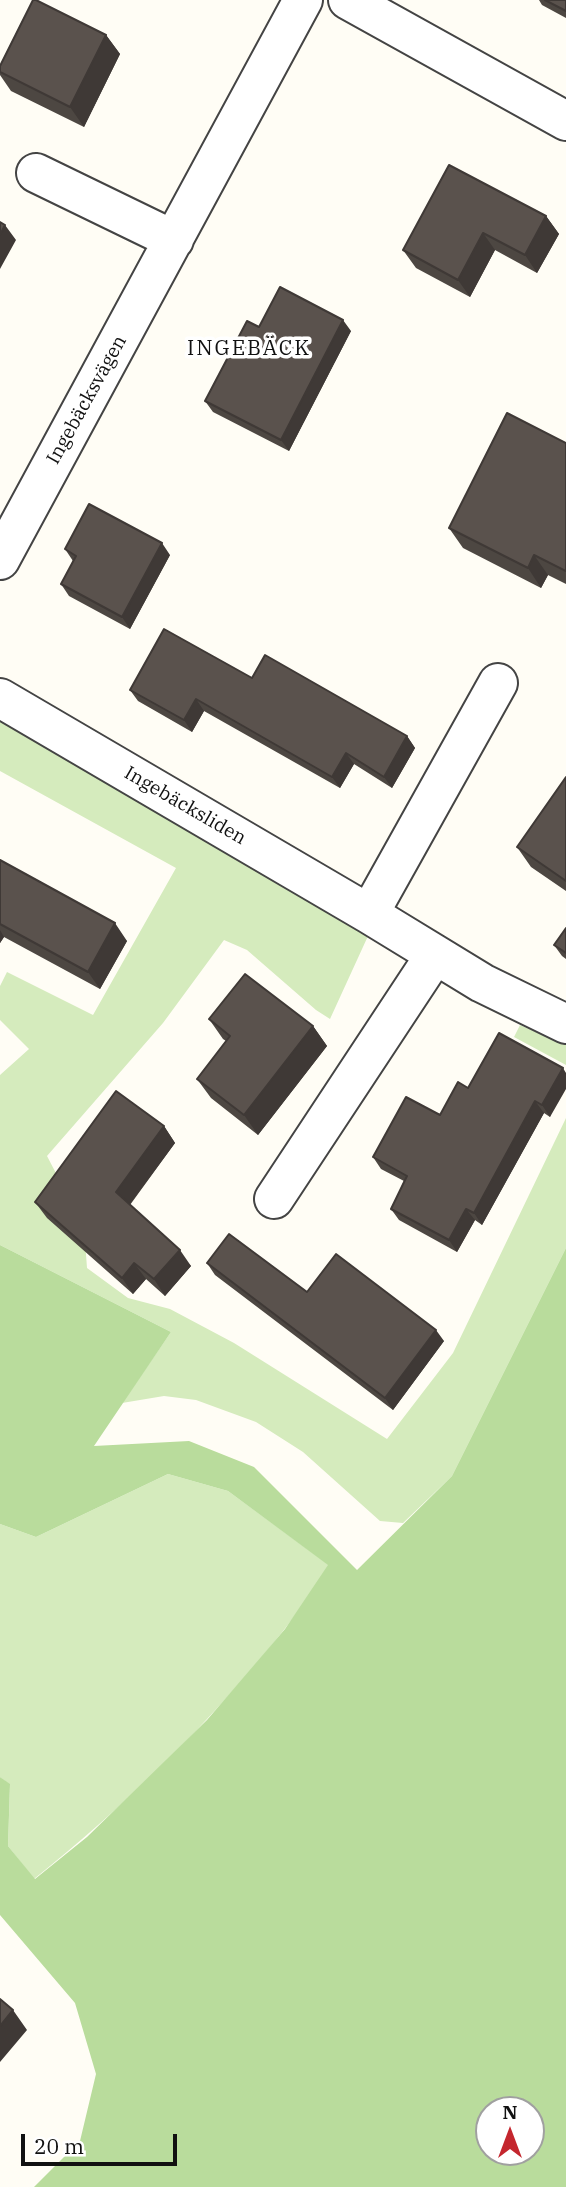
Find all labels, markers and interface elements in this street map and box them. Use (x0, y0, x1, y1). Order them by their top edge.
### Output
street label: Ingebäcksvägen (42, 332, 132, 468)
district label: INGEBÄCK (188, 336, 310, 362)
street label: Ingebäcksliden (120, 762, 250, 850)
north arrow (475, 2096, 545, 2166)
text: N (502, 2100, 518, 2124)
scale bar (24, 2120, 180, 2164)
text: 20 m (34, 2132, 84, 2160)

